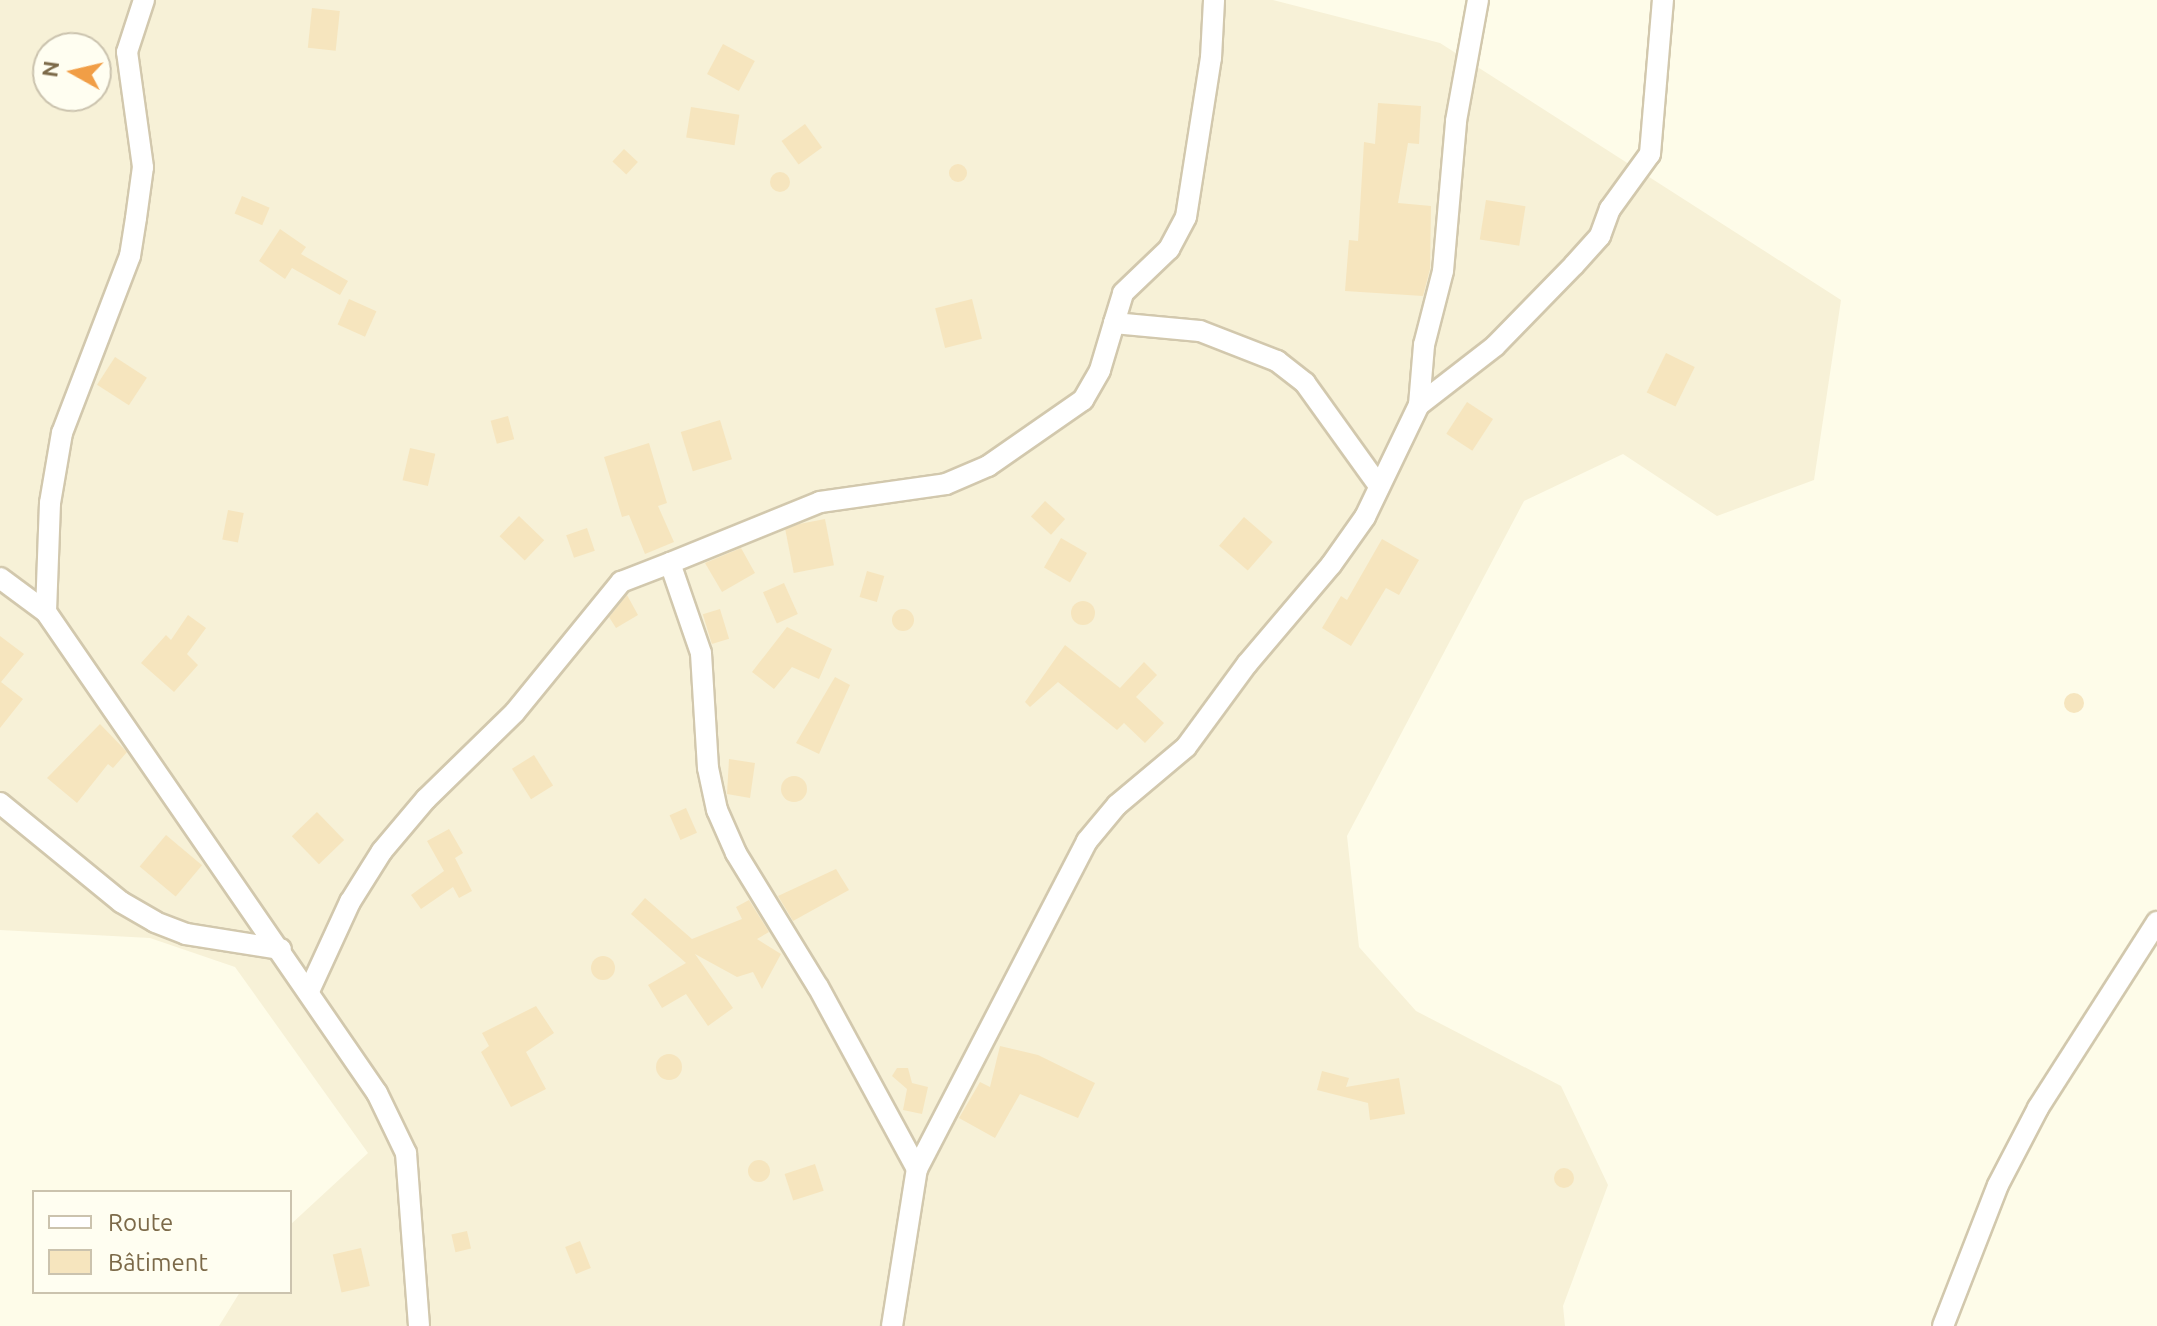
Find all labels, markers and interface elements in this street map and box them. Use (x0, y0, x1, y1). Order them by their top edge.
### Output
north arrow (32, 32, 112, 112)
text: N (36, 59, 63, 79)
legend (32, 1190, 292, 1294)
text: Route (108, 1209, 173, 1236)
text: Bâtiment (108, 1249, 208, 1276)

